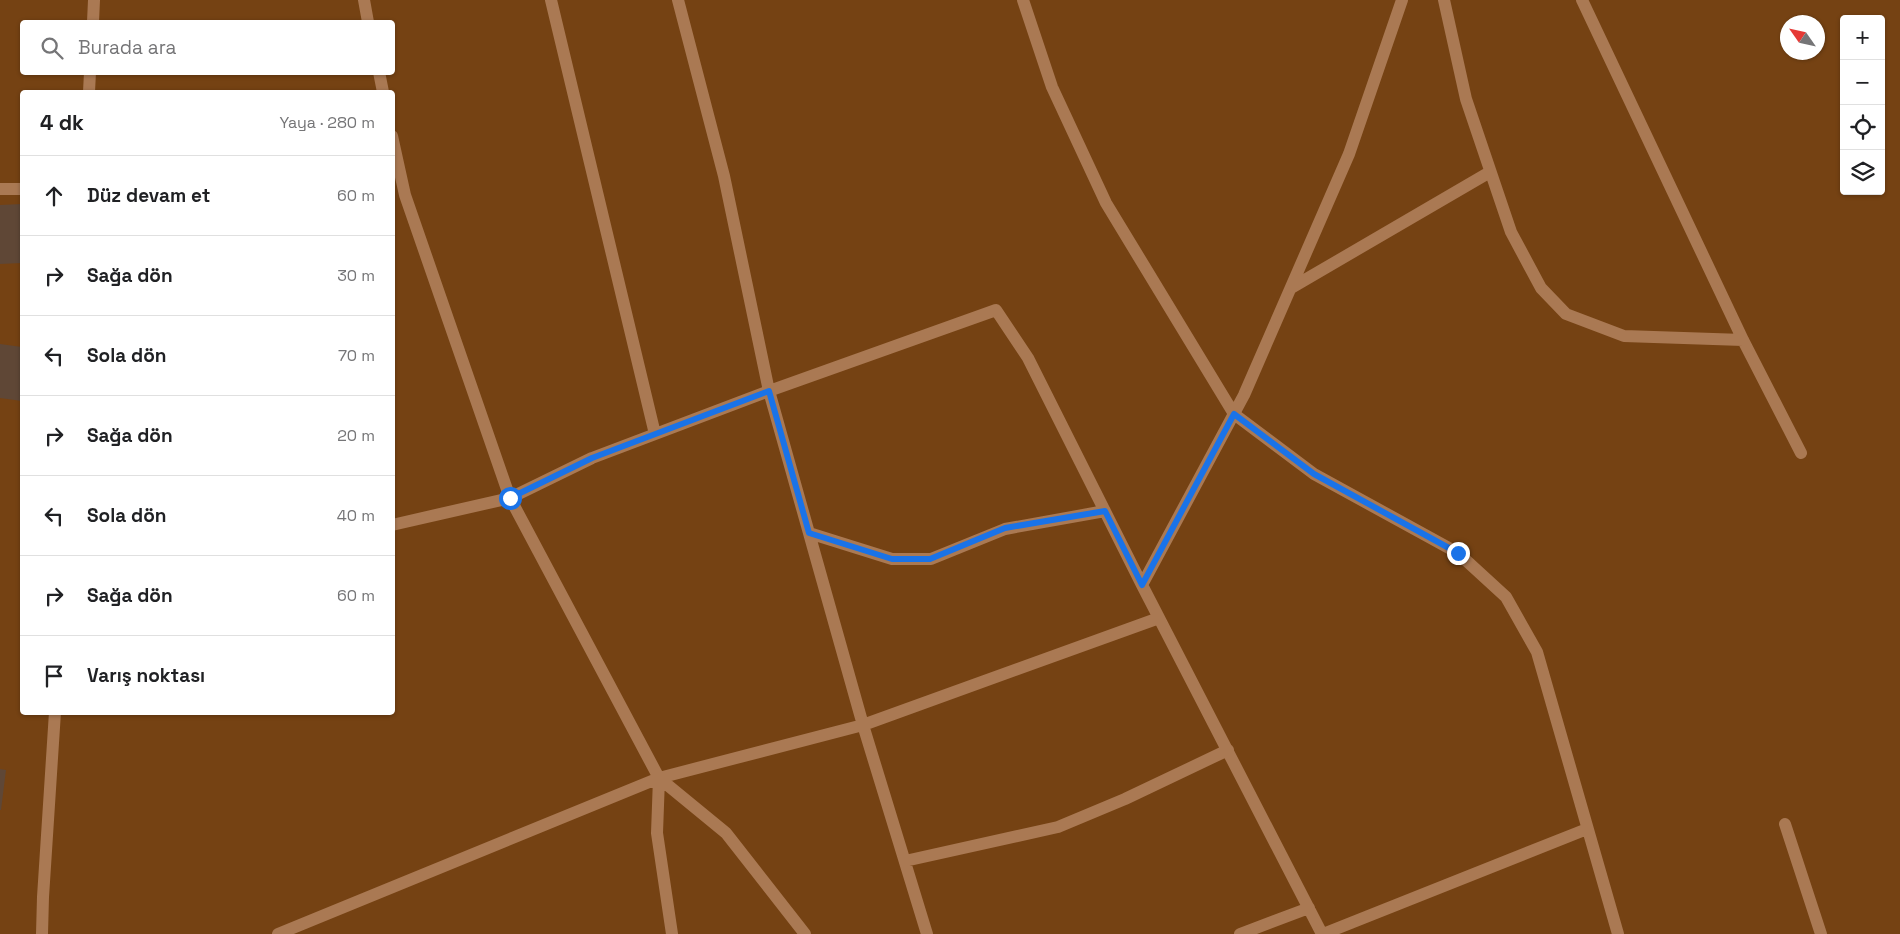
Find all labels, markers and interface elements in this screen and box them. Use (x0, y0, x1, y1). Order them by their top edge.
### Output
north arrow (1780, 15, 1825, 60)
map controls (1840, 15, 1885, 195)
button: + (1840, 15, 1885, 60)
search box (20, 20, 395, 75)
icon: search (38, 34, 66, 62)
text: Burada ara (78, 35, 176, 60)
button: − (1840, 60, 1885, 105)
button: locate (1840, 105, 1885, 150)
text: 4 dk (40, 109, 84, 136)
text: Yaya · 280 m (280, 112, 375, 133)
button: layers (1840, 150, 1885, 195)
icon: ahead (40, 182, 68, 210)
text: Düz devam et (87, 183, 210, 208)
text: 60 m (337, 185, 375, 206)
icon: right (40, 262, 68, 290)
text: Sağa dön (87, 263, 173, 288)
text: 30 m (337, 265, 375, 286)
icon: left (40, 342, 68, 370)
text: Sola dön (87, 343, 166, 368)
text: 70 m (338, 345, 375, 366)
icon: right (40, 422, 68, 450)
text: Sağa dön (87, 423, 173, 448)
text: 20 m (337, 425, 375, 446)
route start (499, 487, 522, 510)
icon: left (40, 502, 68, 530)
text: Sola dön (87, 503, 166, 528)
text: 40 m (337, 505, 375, 526)
route end (1447, 542, 1470, 565)
icon: right (40, 582, 68, 610)
text: Sağa dön (87, 583, 173, 608)
text: 60 m (337, 585, 375, 606)
icon: arrive (40, 662, 68, 690)
text: Varış noktası (87, 663, 205, 688)

